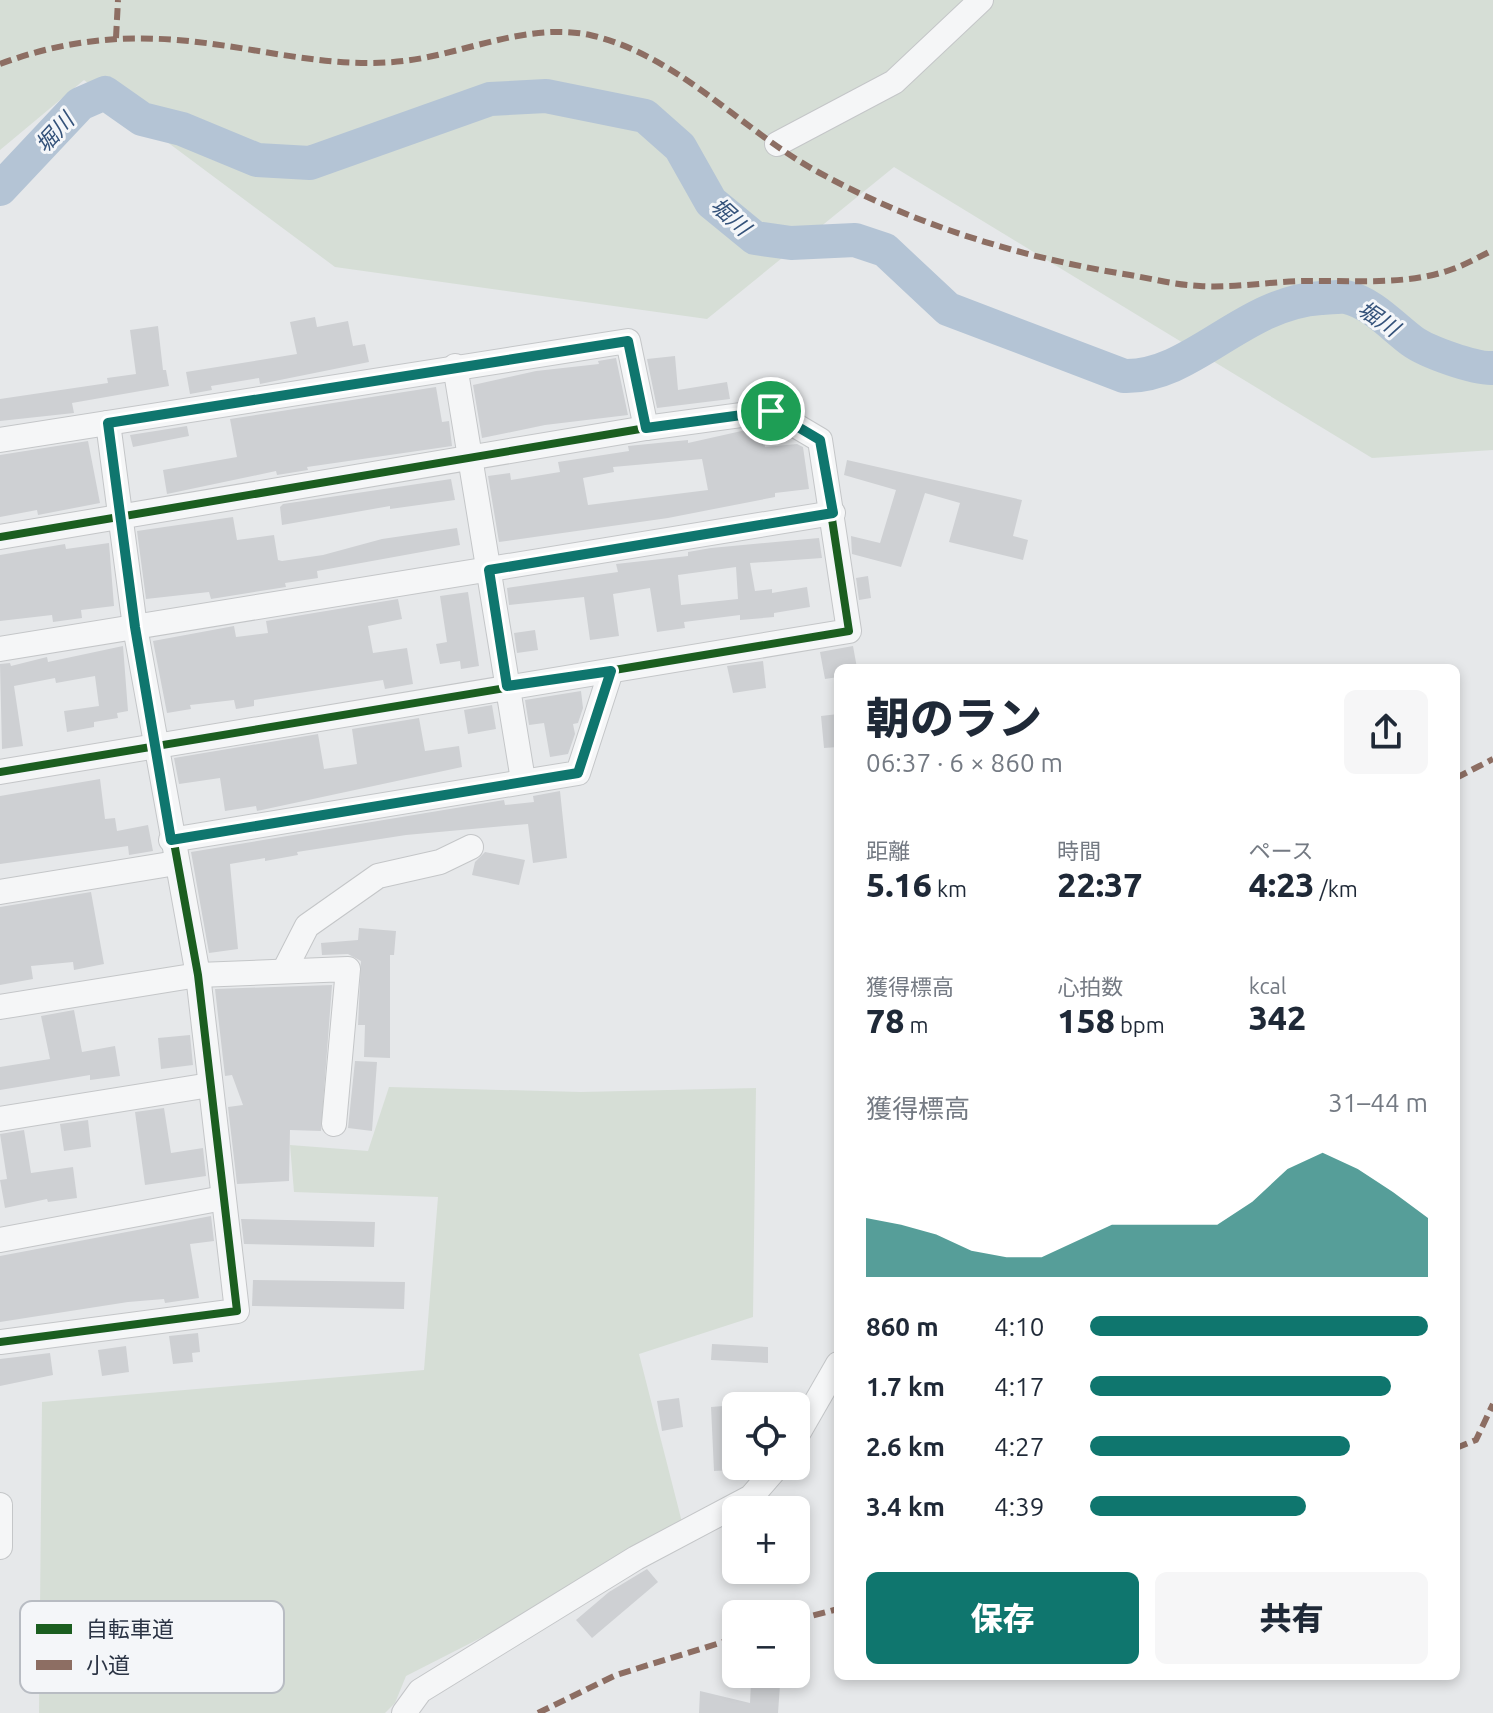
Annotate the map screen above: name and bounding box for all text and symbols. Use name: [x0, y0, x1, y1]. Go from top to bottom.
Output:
water label: 堀川: [30, 106, 80, 157]
water label: 堀川: [706, 192, 757, 241]
water label: 堀川: [1354, 295, 1406, 342]
pin: [737, 377, 805, 445]
icon: arrive: [749, 389, 793, 433]
button: share: [1344, 690, 1428, 774]
text: 朝のラン: [866, 693, 1042, 742]
text: 06:37 · 6 × 860 m: [866, 748, 1063, 777]
text: 距離: [866, 838, 910, 863]
text: 時間: [1057, 838, 1101, 863]
text: ペース: [1249, 838, 1314, 863]
text: 5.16: [866, 865, 932, 903]
text: 22:37: [1057, 865, 1142, 903]
text: 4:23: [1249, 865, 1315, 903]
text: km: [932, 876, 967, 901]
text: /km: [1315, 876, 1358, 901]
text: kcal: [1249, 973, 1287, 998]
text: 獲得標高: [866, 974, 954, 999]
text: 心拍数: [1057, 974, 1123, 999]
text: 342: [1249, 998, 1306, 1036]
text: 78: [866, 1001, 904, 1039]
text: 158: [1057, 1001, 1115, 1039]
text: m: [904, 1012, 928, 1037]
text: bpm: [1115, 1012, 1165, 1037]
text: 31–44 m: [1328, 1088, 1428, 1117]
text: 獲得標高: [866, 1094, 970, 1123]
text: 860 m: [866, 1312, 939, 1341]
text: 4:10: [994, 1312, 1044, 1341]
text: 1.7 km: [866, 1372, 945, 1401]
text: 4:17: [994, 1372, 1044, 1401]
map controls: [722, 1392, 810, 1688]
button: locate: [722, 1392, 810, 1480]
text: 2.6 km: [866, 1432, 945, 1461]
text: 4:27: [994, 1432, 1044, 1461]
text: 3.4 km: [866, 1492, 945, 1521]
text: 4:39: [994, 1492, 1044, 1521]
button: +: [722, 1496, 810, 1584]
button: 保存: [866, 1572, 1139, 1664]
button: 共有: [1155, 1572, 1428, 1664]
button: −: [722, 1600, 810, 1688]
legend: [20, 1601, 284, 1693]
text: 自転車道: [86, 1616, 174, 1641]
text: 小道: [86, 1652, 130, 1677]

